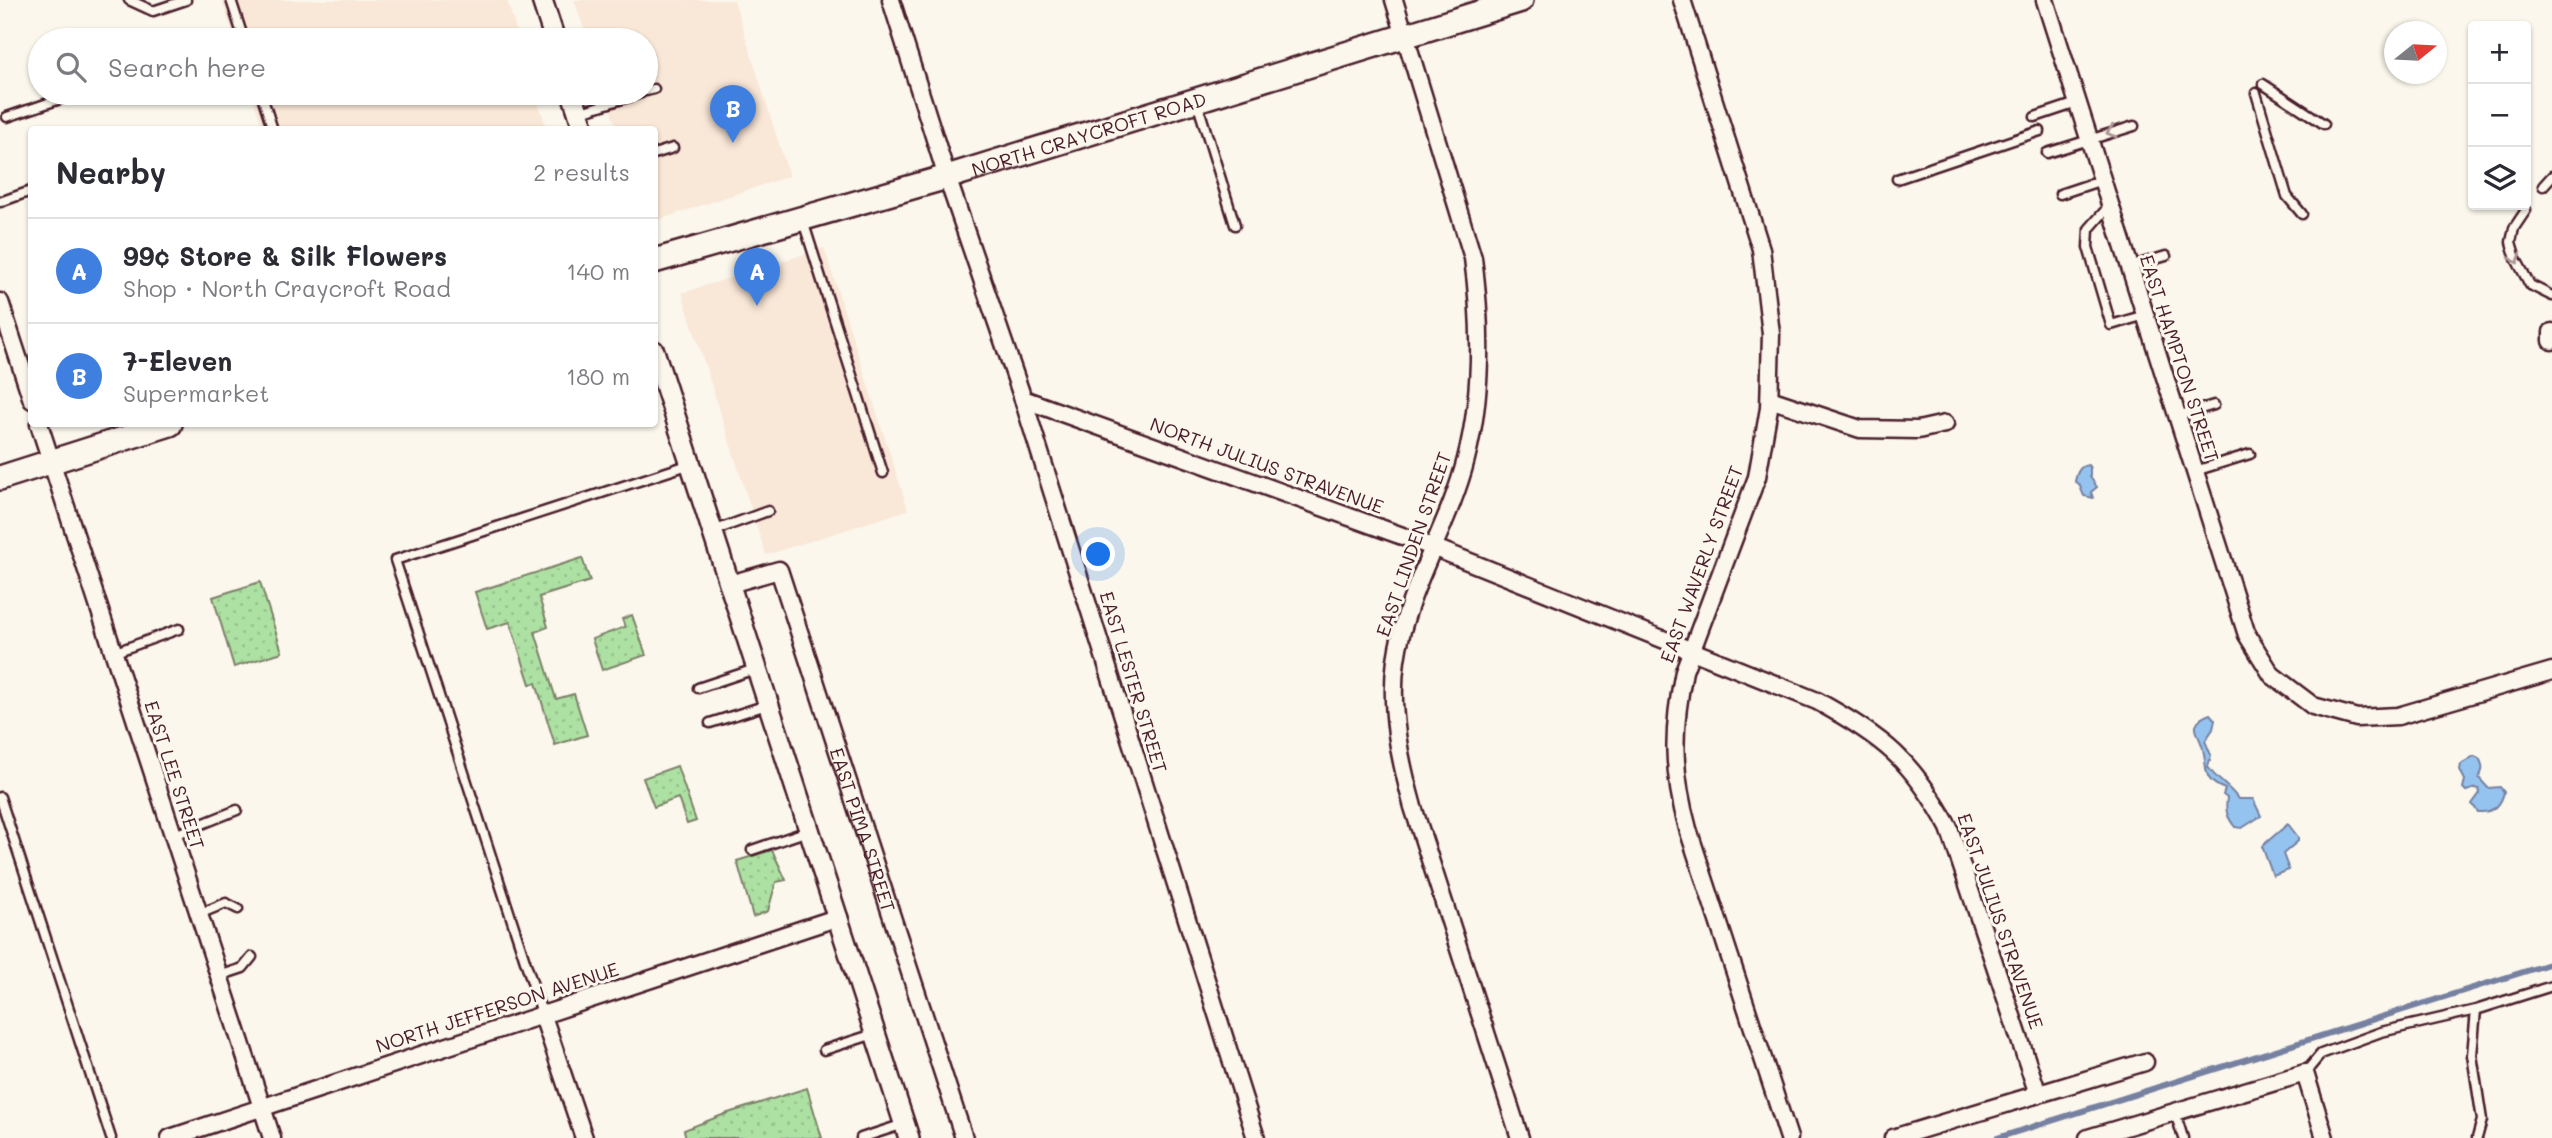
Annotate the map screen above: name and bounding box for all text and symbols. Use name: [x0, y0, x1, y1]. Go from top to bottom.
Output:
north arrow: [2384, 21, 2447, 84]
map controls: [2468, 21, 2531, 210]
button: +: [2468, 21, 2531, 84]
search box: [28, 28, 658, 105]
icon: search: [52, 48, 90, 86]
text: Search here: [108, 50, 266, 84]
button: −: [2468, 84, 2531, 147]
pin: B: [710, 85, 756, 143]
street label: NORTH CRAYCROFT ROAD: [968, 85, 1209, 181]
one-way arrow: [2106, 124, 2118, 138]
button: layers: [2468, 147, 2531, 210]
text: Nearby: [56, 152, 166, 192]
text: 2 results: [533, 157, 630, 187]
text: 99¢ Store & Silk Flowers: [123, 239, 447, 273]
pin: A: [734, 248, 780, 306]
street label: EAST HAMPTON STREET: [2135, 251, 2225, 465]
one-way arrow: [2508, 253, 2522, 265]
text: A: [71, 256, 87, 286]
text: 140 m: [566, 256, 630, 286]
text: Shop · North Craycroft Road: [123, 273, 451, 303]
text: 7-Eleven: [123, 344, 232, 378]
text: B: [71, 361, 87, 391]
text: 180 m: [566, 361, 630, 391]
text: Supermarket: [123, 378, 269, 408]
street label: NORTH JULIUS STRAVENUE: [1147, 411, 1387, 519]
street label: EAST LINDEN STREET: [1370, 448, 1456, 640]
street label: EAST WAVERLY STREET: [1654, 462, 1748, 666]
your location: [1081, 537, 1115, 571]
street label: EAST LESTER STREET: [1094, 588, 1174, 776]
street label: EAST LEE STREET: [139, 697, 211, 853]
street label: EAST PIMA STREET: [825, 744, 902, 915]
street label: EAST JULIUS STRAVENUE: [1952, 810, 2050, 1032]
street label: NORTH JEFFERSON AVENUE: [372, 956, 622, 1058]

